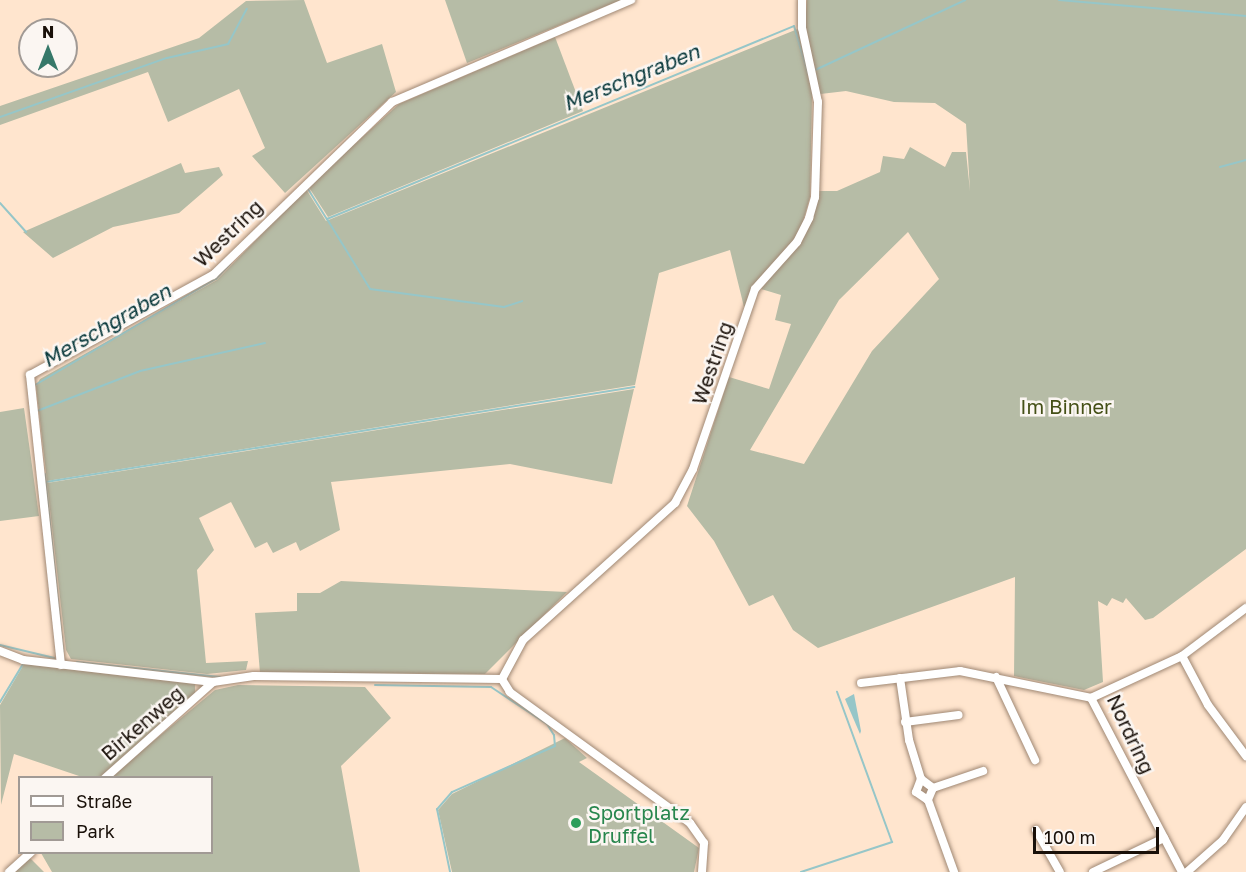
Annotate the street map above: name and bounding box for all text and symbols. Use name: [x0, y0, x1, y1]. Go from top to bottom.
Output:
north arrow: [18, 18, 78, 78]
text: N: [42, 22, 54, 42]
water label: Merschgraben: [559, 38, 703, 116]
street label: Westring: [189, 194, 267, 272]
water label: Merschgraben: [37, 278, 175, 372]
street label: Westring: [687, 318, 737, 408]
park label: Im Binner: [1020, 394, 1112, 418]
street label: Birkenweg: [96, 681, 188, 765]
street label: Nordring: [1102, 690, 1160, 778]
legend: [18, 776, 213, 854]
text: Straße: [76, 790, 132, 812]
place label: Sportplatz Druffel: [588, 800, 690, 847]
scale bar: [1036, 815, 1162, 853]
marker: Sportplatz Druffel: [569, 816, 583, 830]
text: Park: [76, 820, 115, 842]
text: 100 m: [1044, 826, 1095, 848]

